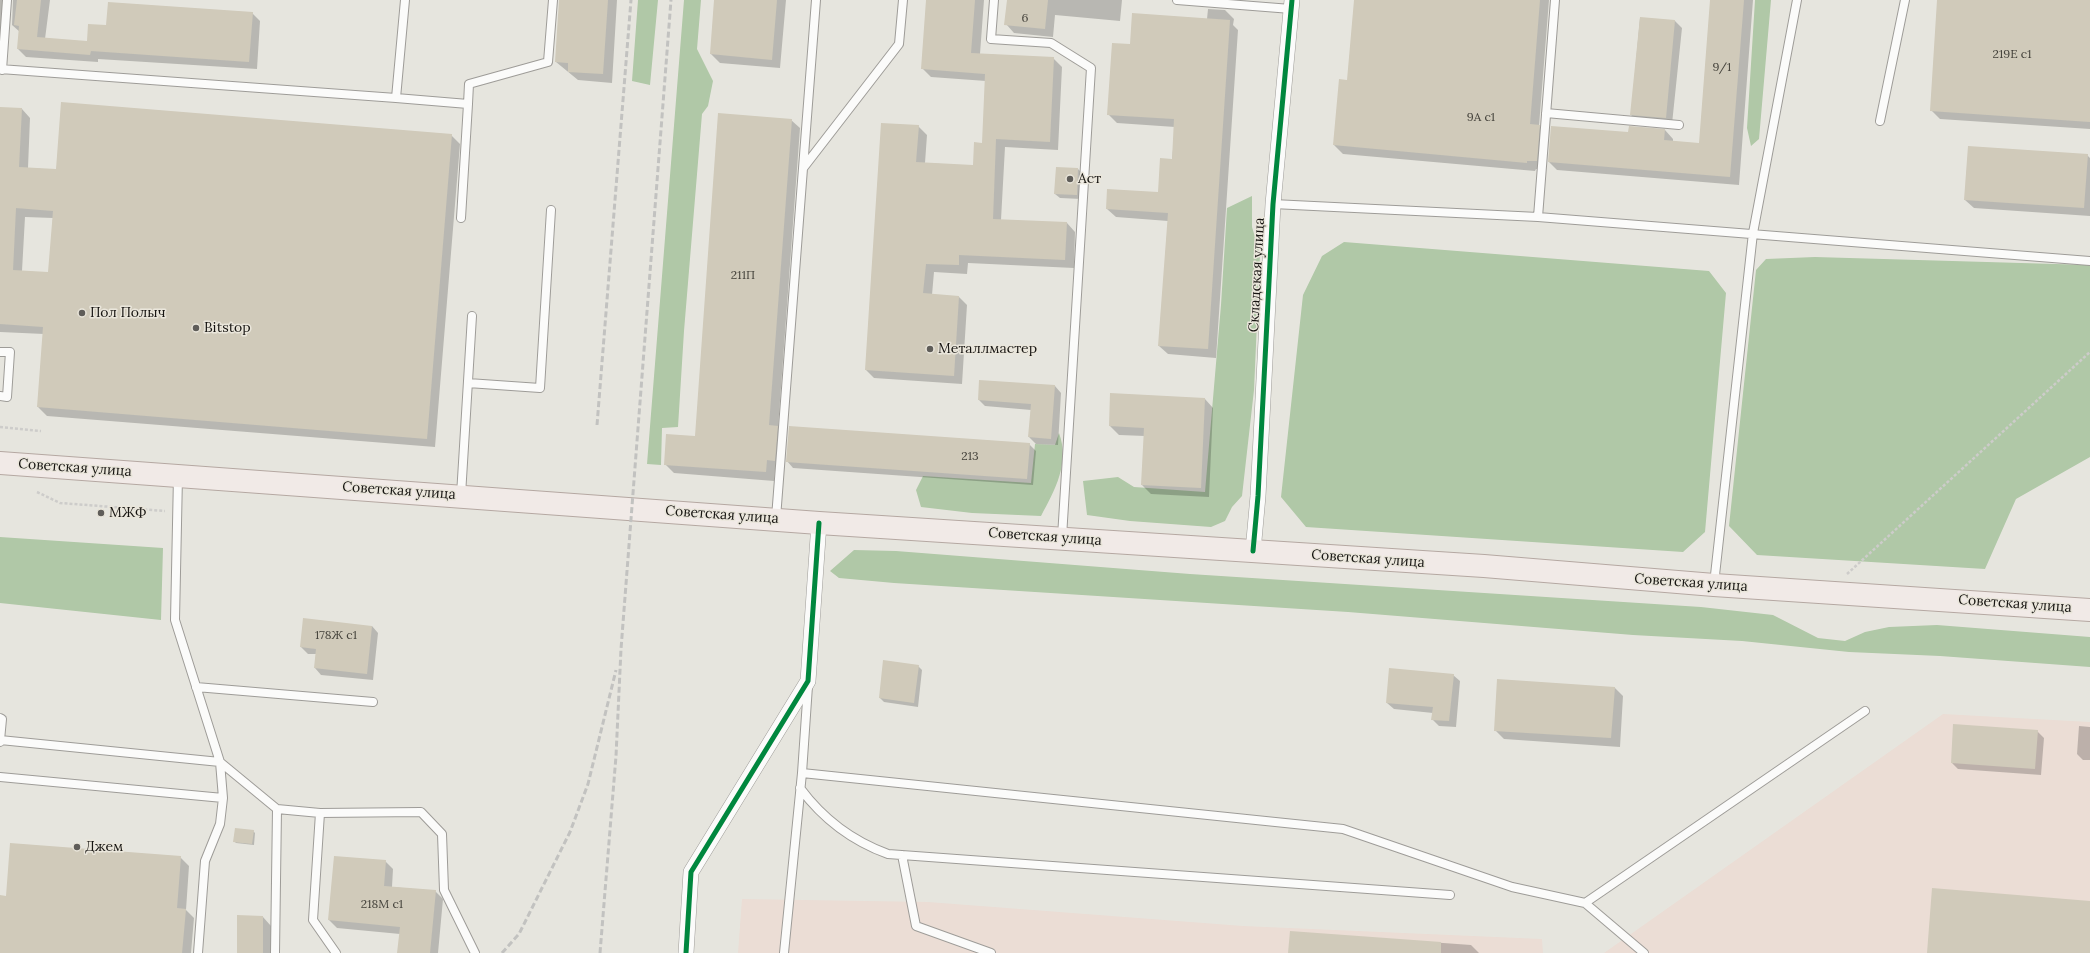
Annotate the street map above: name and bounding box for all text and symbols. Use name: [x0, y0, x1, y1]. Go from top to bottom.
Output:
house number: 6: [1022, 12, 1028, 26]
house number: 219Е с1: [1992, 48, 2032, 62]
house number: 9/1: [1713, 61, 1731, 75]
house number: 9А с1: [1467, 111, 1495, 125]
place label: Аст: [1078, 171, 1101, 187]
marker: Аст: [1065, 174, 1075, 184]
street label: Складская улица: [1246, 217, 1268, 333]
house number: 211П: [731, 269, 755, 283]
place label: Пол Полыч: [90, 305, 166, 321]
marker: Пол Полыч: [77, 308, 87, 318]
place label: Bitstop: [204, 320, 251, 336]
marker: Bitstop: [191, 323, 201, 333]
place label: Металлмастер: [938, 341, 1037, 357]
marker: Металлмастер: [925, 344, 935, 354]
house number: 213: [961, 450, 979, 464]
street label: Советская улица: [18, 456, 132, 480]
street label: Советская улица: [342, 479, 456, 503]
street label: Советская улица: [665, 503, 779, 527]
place label: МЖФ: [109, 505, 146, 521]
marker: МЖФ: [96, 508, 106, 518]
street label: Советская улица: [988, 525, 1102, 549]
street label: Советская улица: [1311, 547, 1425, 571]
street label: Советская улица: [1634, 571, 1748, 595]
street label: Советская улица: [1958, 592, 2072, 616]
house number: 178Ж с1: [315, 629, 357, 643]
place label: Джем: [85, 839, 123, 855]
marker: Джем: [72, 842, 82, 852]
house number: 218М с1: [361, 898, 403, 912]

